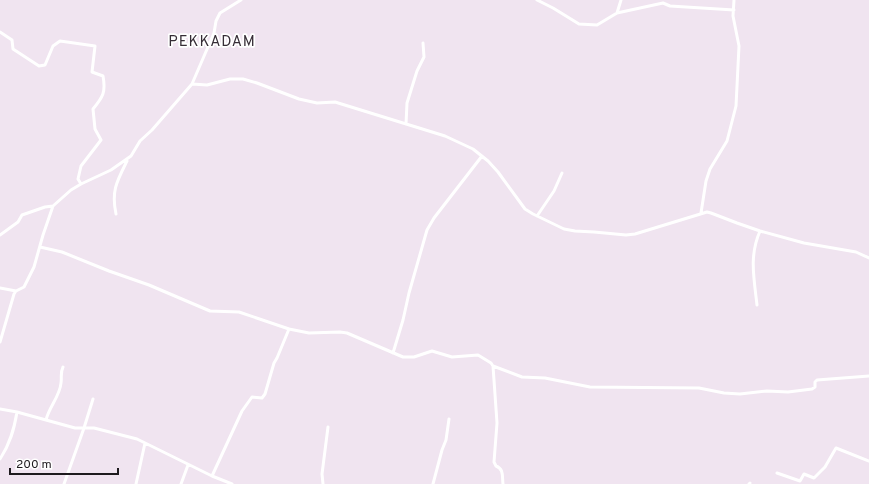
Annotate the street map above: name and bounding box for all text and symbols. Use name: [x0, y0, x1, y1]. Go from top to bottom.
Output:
district label: PEKKADAM: [168, 33, 256, 52]
scale bar: [10, 450, 118, 476]
text: 200 m: [16, 457, 52, 473]

